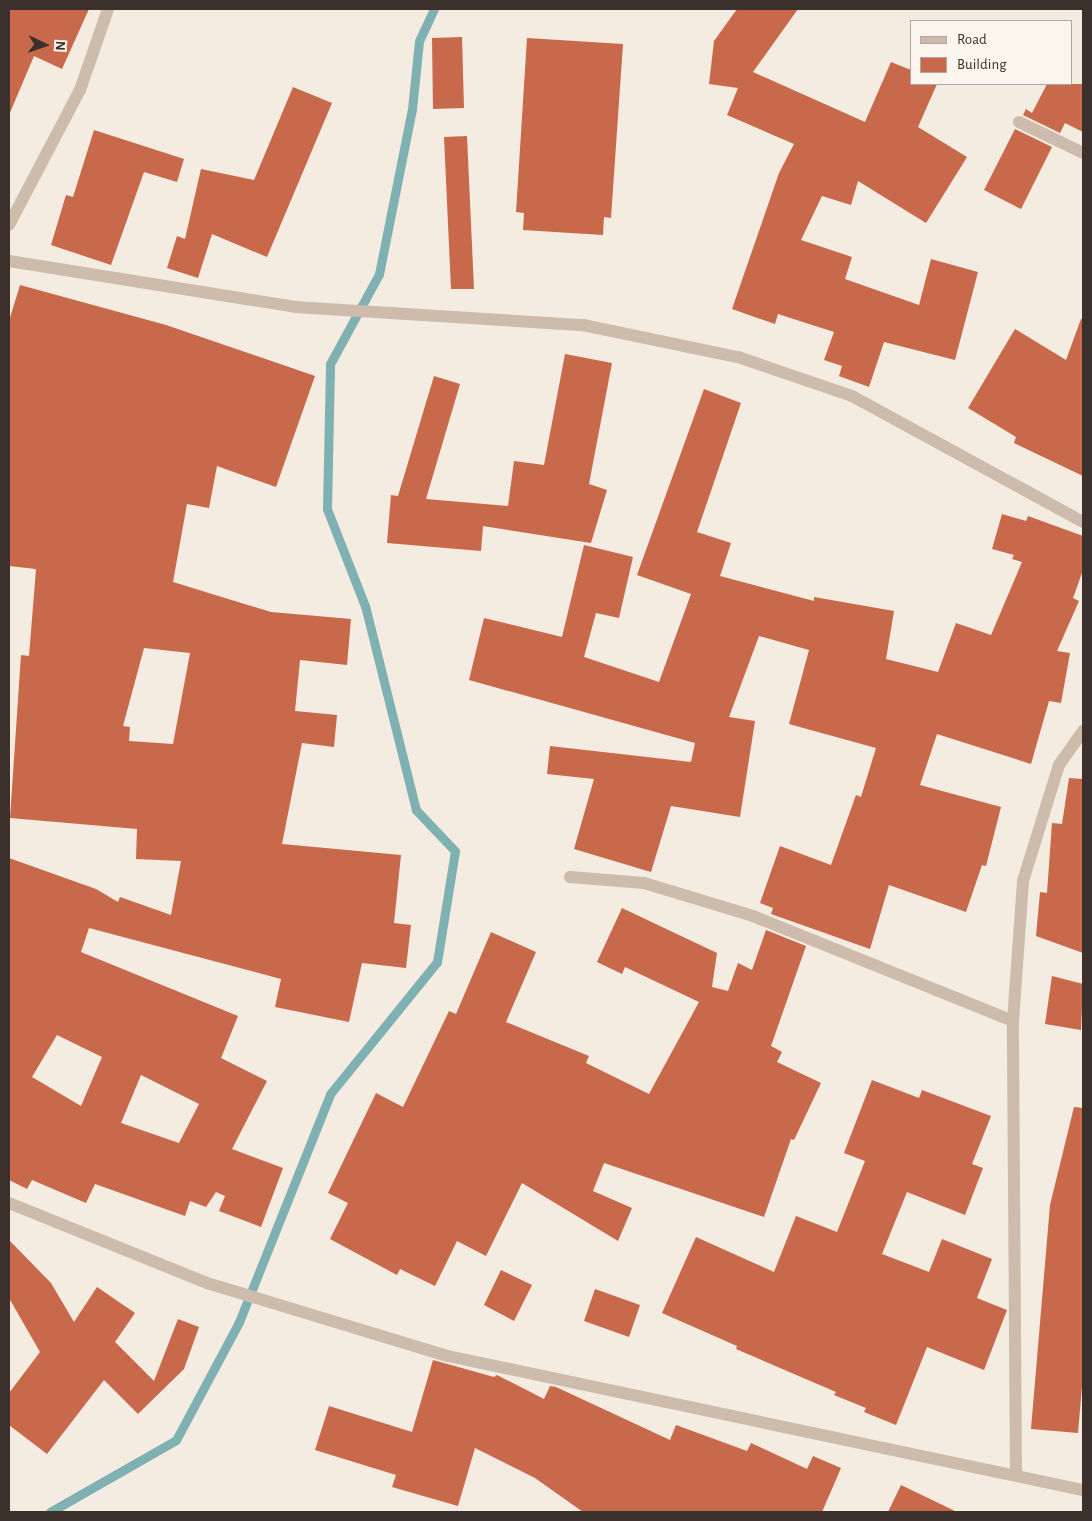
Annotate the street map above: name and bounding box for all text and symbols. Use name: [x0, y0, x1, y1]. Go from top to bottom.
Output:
north arrow: [20, 20, 70, 70]
legend: [910, 20, 1072, 85]
text: Road: [957, 32, 987, 47]
text: N: [53, 41, 67, 51]
text: Building: [957, 57, 1007, 72]

